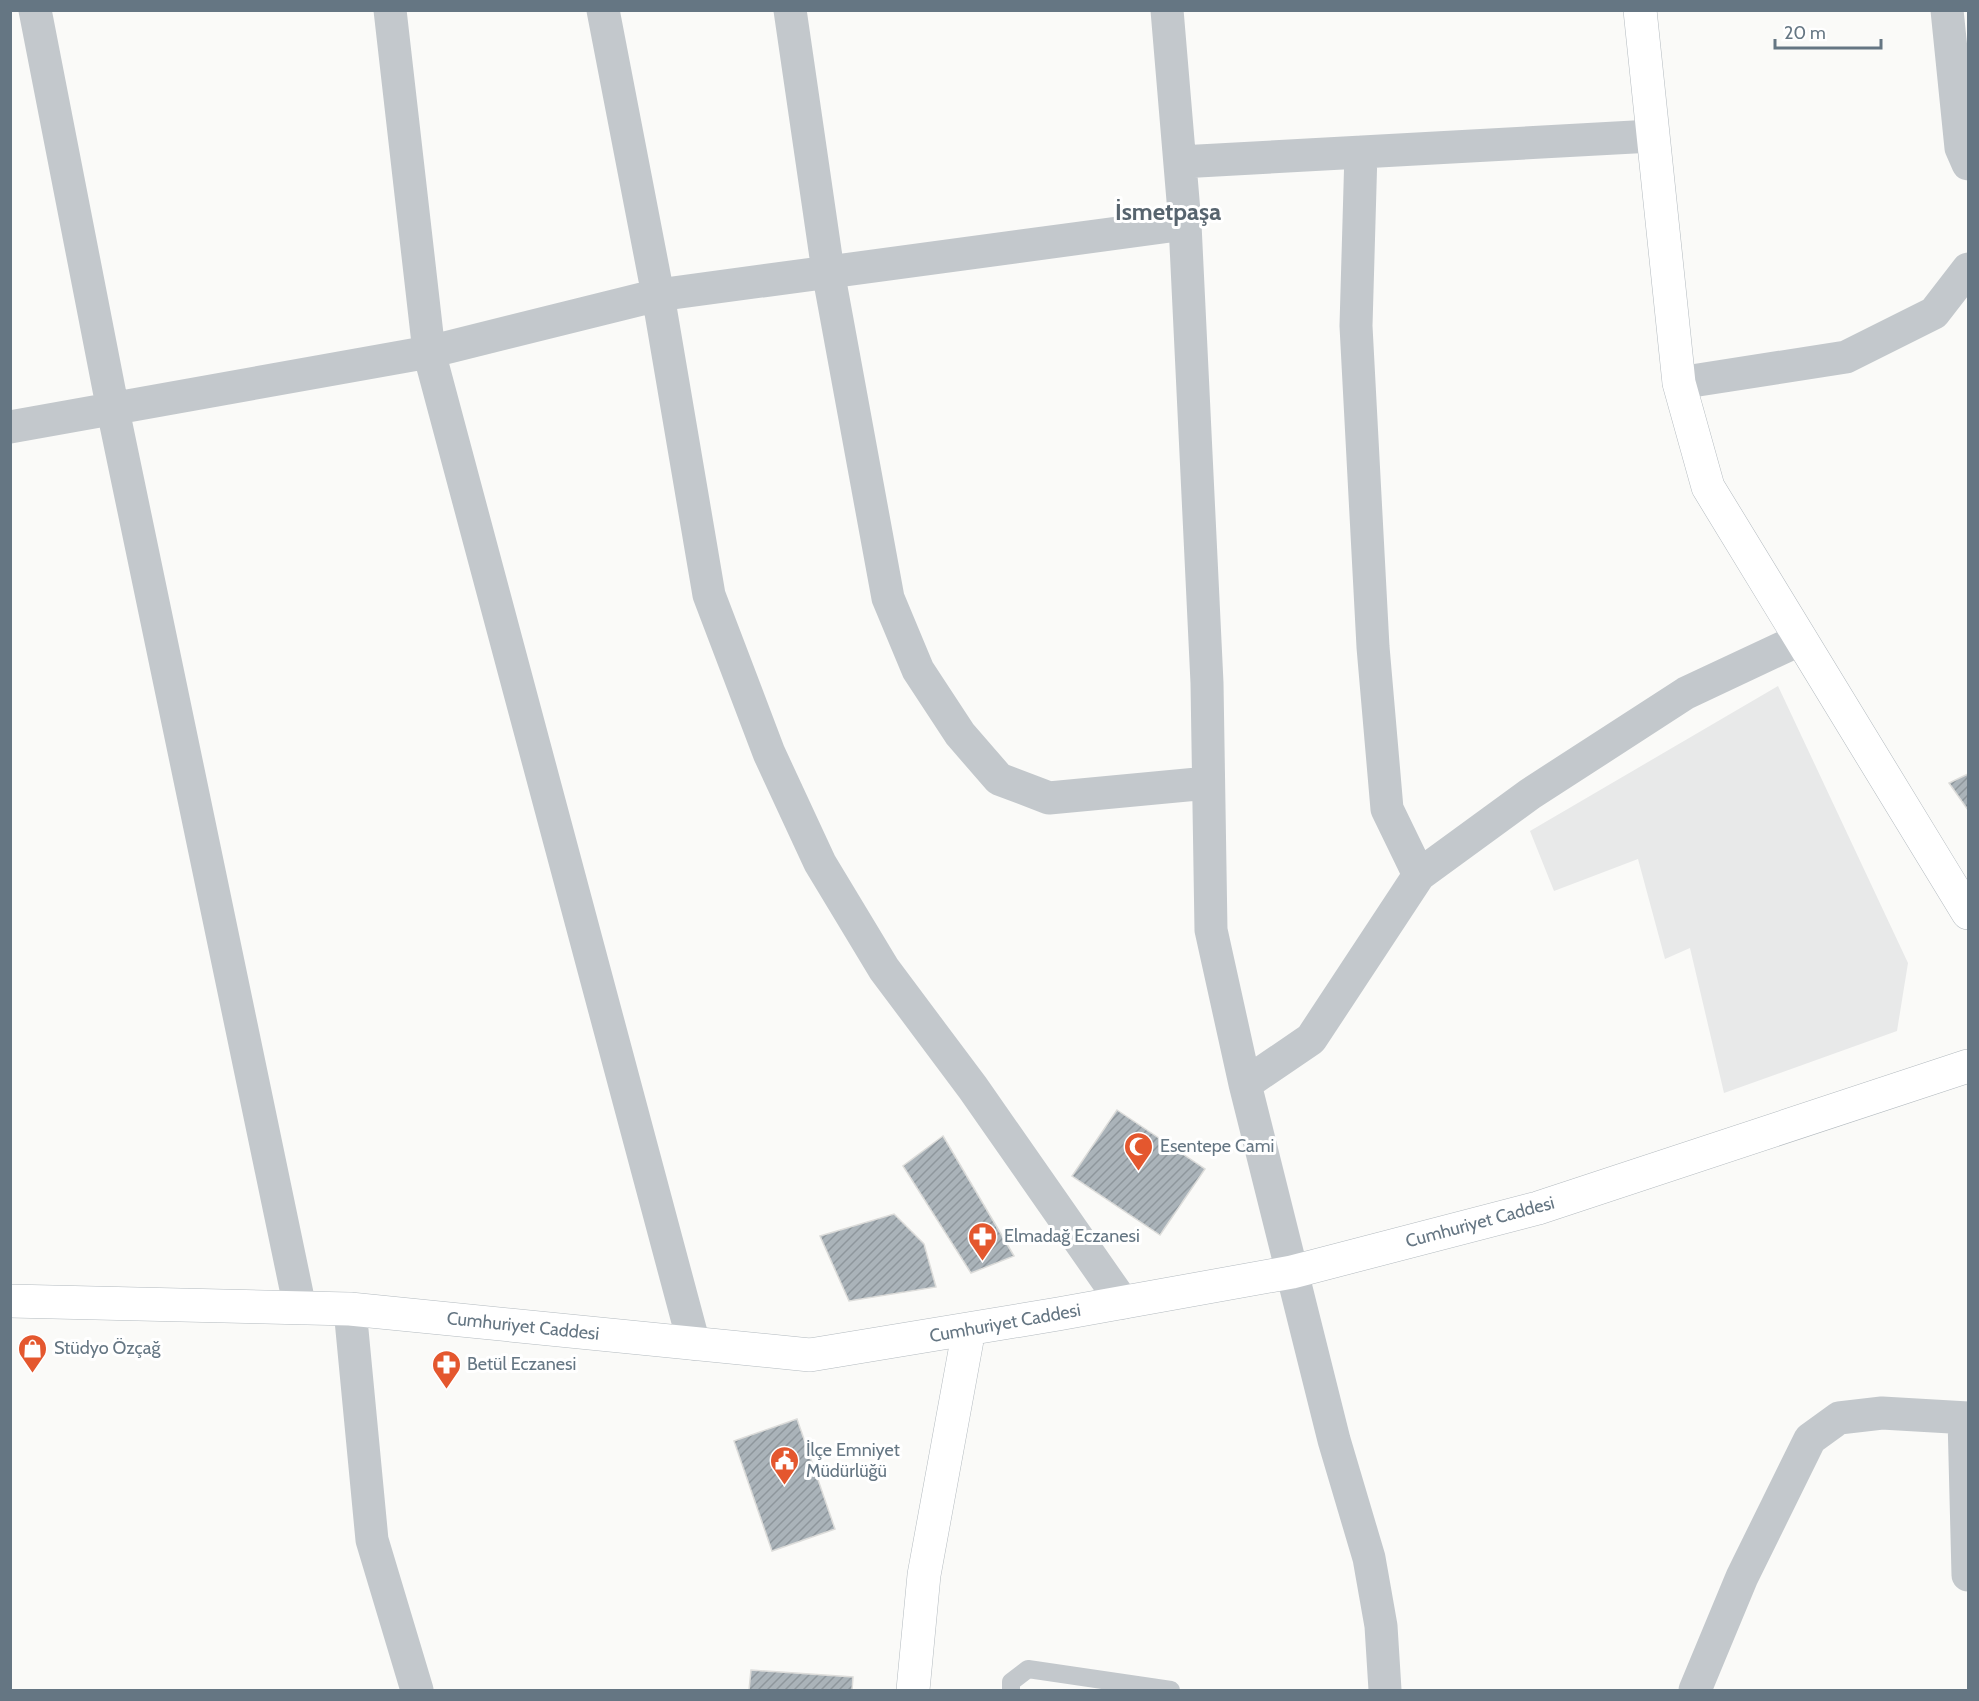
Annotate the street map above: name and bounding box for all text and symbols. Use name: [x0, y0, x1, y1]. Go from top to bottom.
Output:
scale bar: [1775, 12, 1882, 50]
text: 20 m: [1784, 22, 1826, 44]
district label: İsmetpaşa: [1115, 197, 1221, 226]
mosque icon: Esentepe Cami: [1123, 1130, 1155, 1172]
place label: Esentepe Cami: [1160, 1135, 1274, 1157]
street label: Cumhuriyet Caddesi: [1403, 1192, 1557, 1252]
pharmacy icon: Elmadağ Eczanesi: [967, 1220, 999, 1262]
place label: Elmadağ Eczanesi: [1004, 1225, 1140, 1247]
street label: Cumhuriyet Caddesi: [928, 1299, 1082, 1347]
street label: Cumhuriyet Caddesi: [446, 1307, 600, 1345]
shop icon: Stüdyo Özçağ: [17, 1332, 49, 1374]
place label: Stüdyo Özçağ: [54, 1337, 161, 1359]
pharmacy icon: Betül Eczanesi: [430, 1348, 462, 1390]
place label: Betül Eczanesi: [467, 1353, 576, 1375]
place label: İlçe Emniyet Müdürlüğü: [806, 1439, 900, 1482]
public building icon: İlçe Emniyet Müdürlüğü: [769, 1444, 801, 1486]

